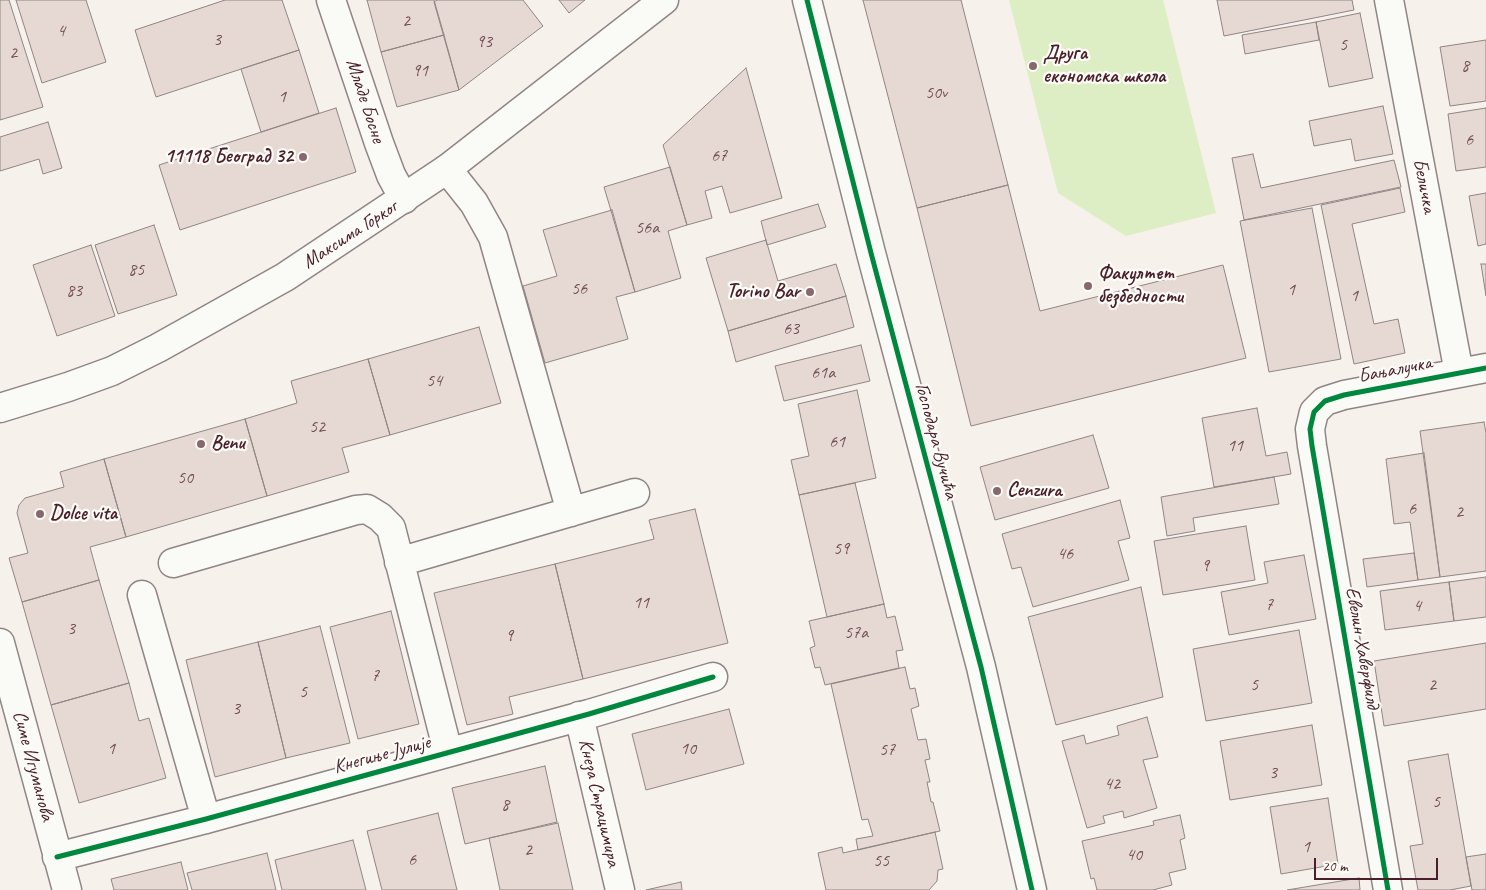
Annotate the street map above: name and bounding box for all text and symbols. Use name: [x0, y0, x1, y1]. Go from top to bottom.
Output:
house number: 2: [402, 10, 410, 32]
house number: 4: [57, 20, 65, 42]
house number: 3: [213, 29, 221, 51]
house number: 93: [476, 31, 492, 53]
house number: 5: [1339, 34, 1347, 56]
house number: 2: [9, 42, 17, 64]
place label: Друга економска школа: [1043, 42, 1166, 89]
house number: 8: [1461, 55, 1469, 77]
street label: Младе Босне: [340, 56, 390, 146]
house number: 91: [412, 60, 428, 82]
marker: Друга економска школа: [1027, 60, 1039, 72]
house number: 50v: [925, 82, 947, 104]
house number: 1: [278, 86, 286, 108]
house number: 6: [1465, 129, 1473, 151]
place label: 11118 Београд 32: [164, 145, 293, 169]
house number: 67: [711, 145, 727, 167]
marker: 11118 Београд 32: [297, 151, 309, 163]
street label: Беличка: [1407, 157, 1441, 215]
street label: Максима Горког: [298, 196, 402, 274]
house number: 56a: [635, 217, 659, 239]
house number: 85: [128, 259, 144, 281]
place label: Факултет безбедности: [1098, 262, 1183, 309]
house number: 56: [571, 278, 587, 300]
house number: 1: [1287, 279, 1295, 301]
house number: 83: [66, 280, 82, 302]
place label: Torino Bar: [726, 280, 800, 304]
marker: Факултет безбедности: [1082, 280, 1094, 292]
house number: 1: [1350, 285, 1358, 307]
marker: Torino Bar: [804, 286, 816, 298]
house number: 63: [783, 318, 799, 340]
street label: Бањалучка: [1356, 351, 1434, 389]
house number: 61a: [811, 362, 835, 384]
house number: 54: [426, 370, 442, 392]
street label: Господара Вучића: [909, 380, 963, 502]
house number: 52: [309, 416, 325, 438]
house number: 61: [829, 431, 845, 453]
place label: Benu: [211, 432, 245, 456]
house number: 11: [1227, 435, 1243, 457]
marker: Benu: [195, 438, 207, 450]
house number: 50: [177, 467, 193, 489]
place label: Cenzura: [1007, 479, 1062, 503]
marker: Cenzura: [991, 485, 1003, 497]
house number: 6: [1408, 498, 1416, 520]
house number: 2: [1455, 501, 1463, 523]
place label: Dolce vita: [50, 502, 117, 526]
marker: Dolce vita: [34, 508, 46, 520]
house number: 59: [833, 538, 849, 560]
house number: 46: [1057, 543, 1073, 565]
house number: 9: [1201, 555, 1209, 577]
street label: Евелин Хаверфилд: [1339, 585, 1385, 711]
house number: 11: [633, 592, 649, 614]
house number: 7: [1265, 594, 1273, 616]
house number: 4: [1413, 595, 1421, 617]
house number: 3: [67, 618, 75, 640]
house number: 57a: [844, 622, 868, 644]
house number: 9: [505, 625, 513, 647]
house number: 7: [371, 665, 379, 687]
house number: 5: [1250, 674, 1258, 696]
house number: 2: [1428, 674, 1436, 696]
house number: 5: [299, 681, 307, 703]
house number: 3: [232, 698, 240, 720]
street label: Симе Игуманова: [7, 708, 59, 824]
street label: Кнегиње Јулије: [331, 731, 433, 779]
street label: Кнеза Страцимира: [573, 737, 625, 869]
house number: 1: [107, 738, 115, 760]
house number: 10: [680, 738, 696, 760]
house number: 57: [879, 739, 895, 761]
house number: 3: [1269, 762, 1277, 784]
house number: 42: [1104, 773, 1120, 795]
house number: 5: [1432, 791, 1440, 813]
house number: 8: [501, 794, 509, 816]
house number: 1: [1302, 836, 1310, 858]
house number: 2: [524, 839, 532, 861]
house number: 40: [1126, 844, 1142, 866]
scale bar: [1316, 848, 1440, 880]
house number: 6: [408, 849, 416, 871]
house number: 55: [873, 850, 889, 872]
text: 20 m: [1322, 857, 1348, 876]

